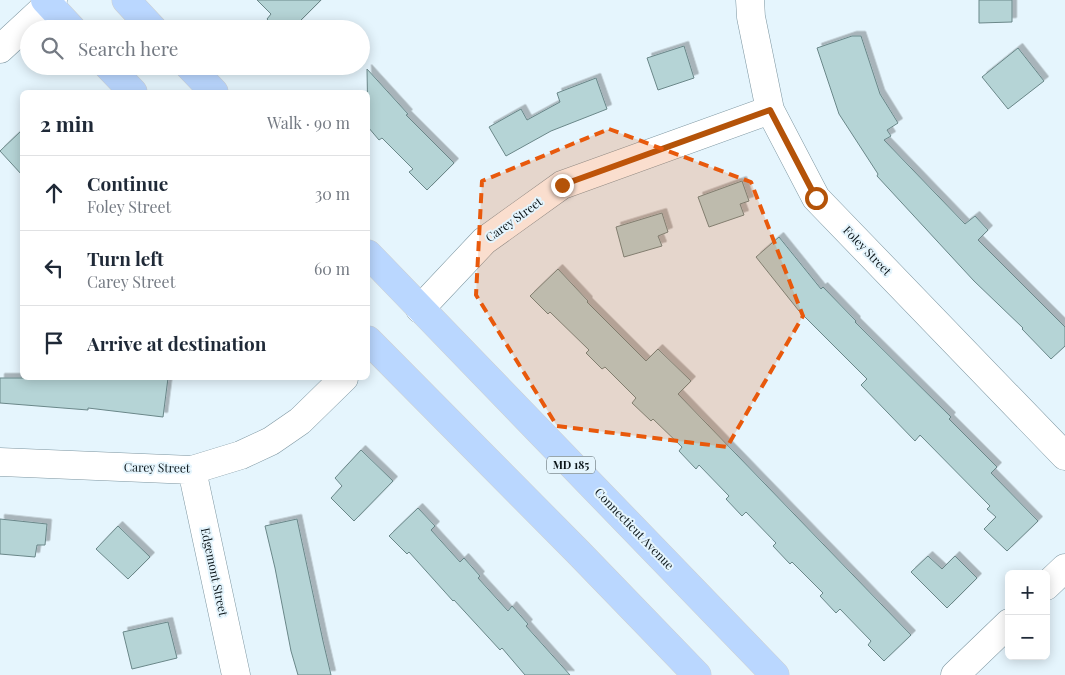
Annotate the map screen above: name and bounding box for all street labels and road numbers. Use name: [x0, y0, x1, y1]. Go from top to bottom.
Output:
street label: Carey Street: [482, 193, 546, 245]
street label: Foley Street: [840, 222, 896, 279]
road number: MD 185: [547, 456, 595, 474]
street label: Carey Street: [124, 458, 191, 476]
street label: Connecticut Avenue: [592, 484, 678, 573]
street label: Edgemont Street: [198, 526, 232, 618]

